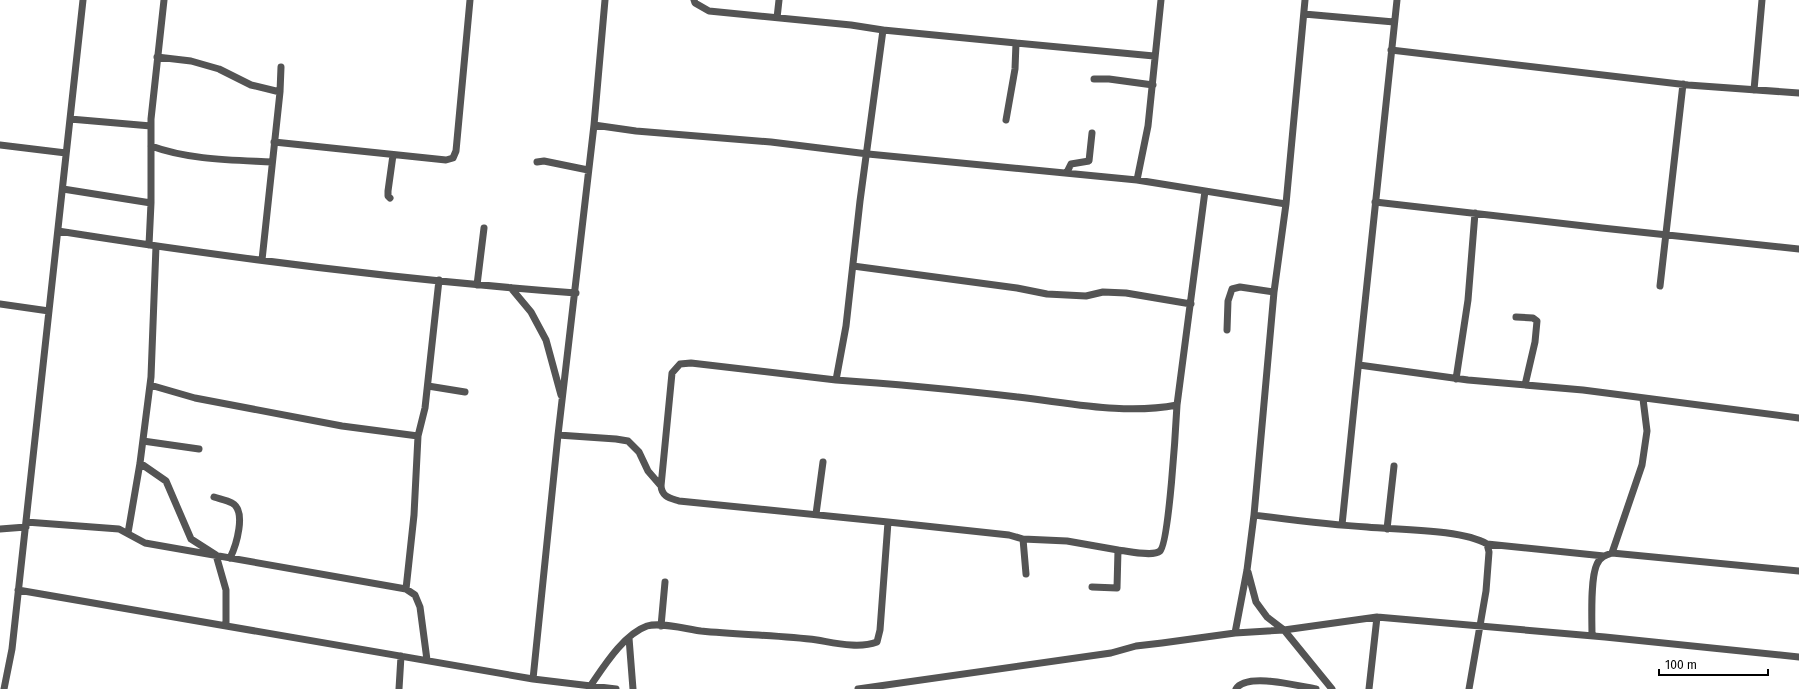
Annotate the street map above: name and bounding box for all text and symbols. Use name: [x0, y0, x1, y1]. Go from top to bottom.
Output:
scale bar: [1659, 651, 1768, 677]
text: 100 m: [1665, 658, 1697, 672]

